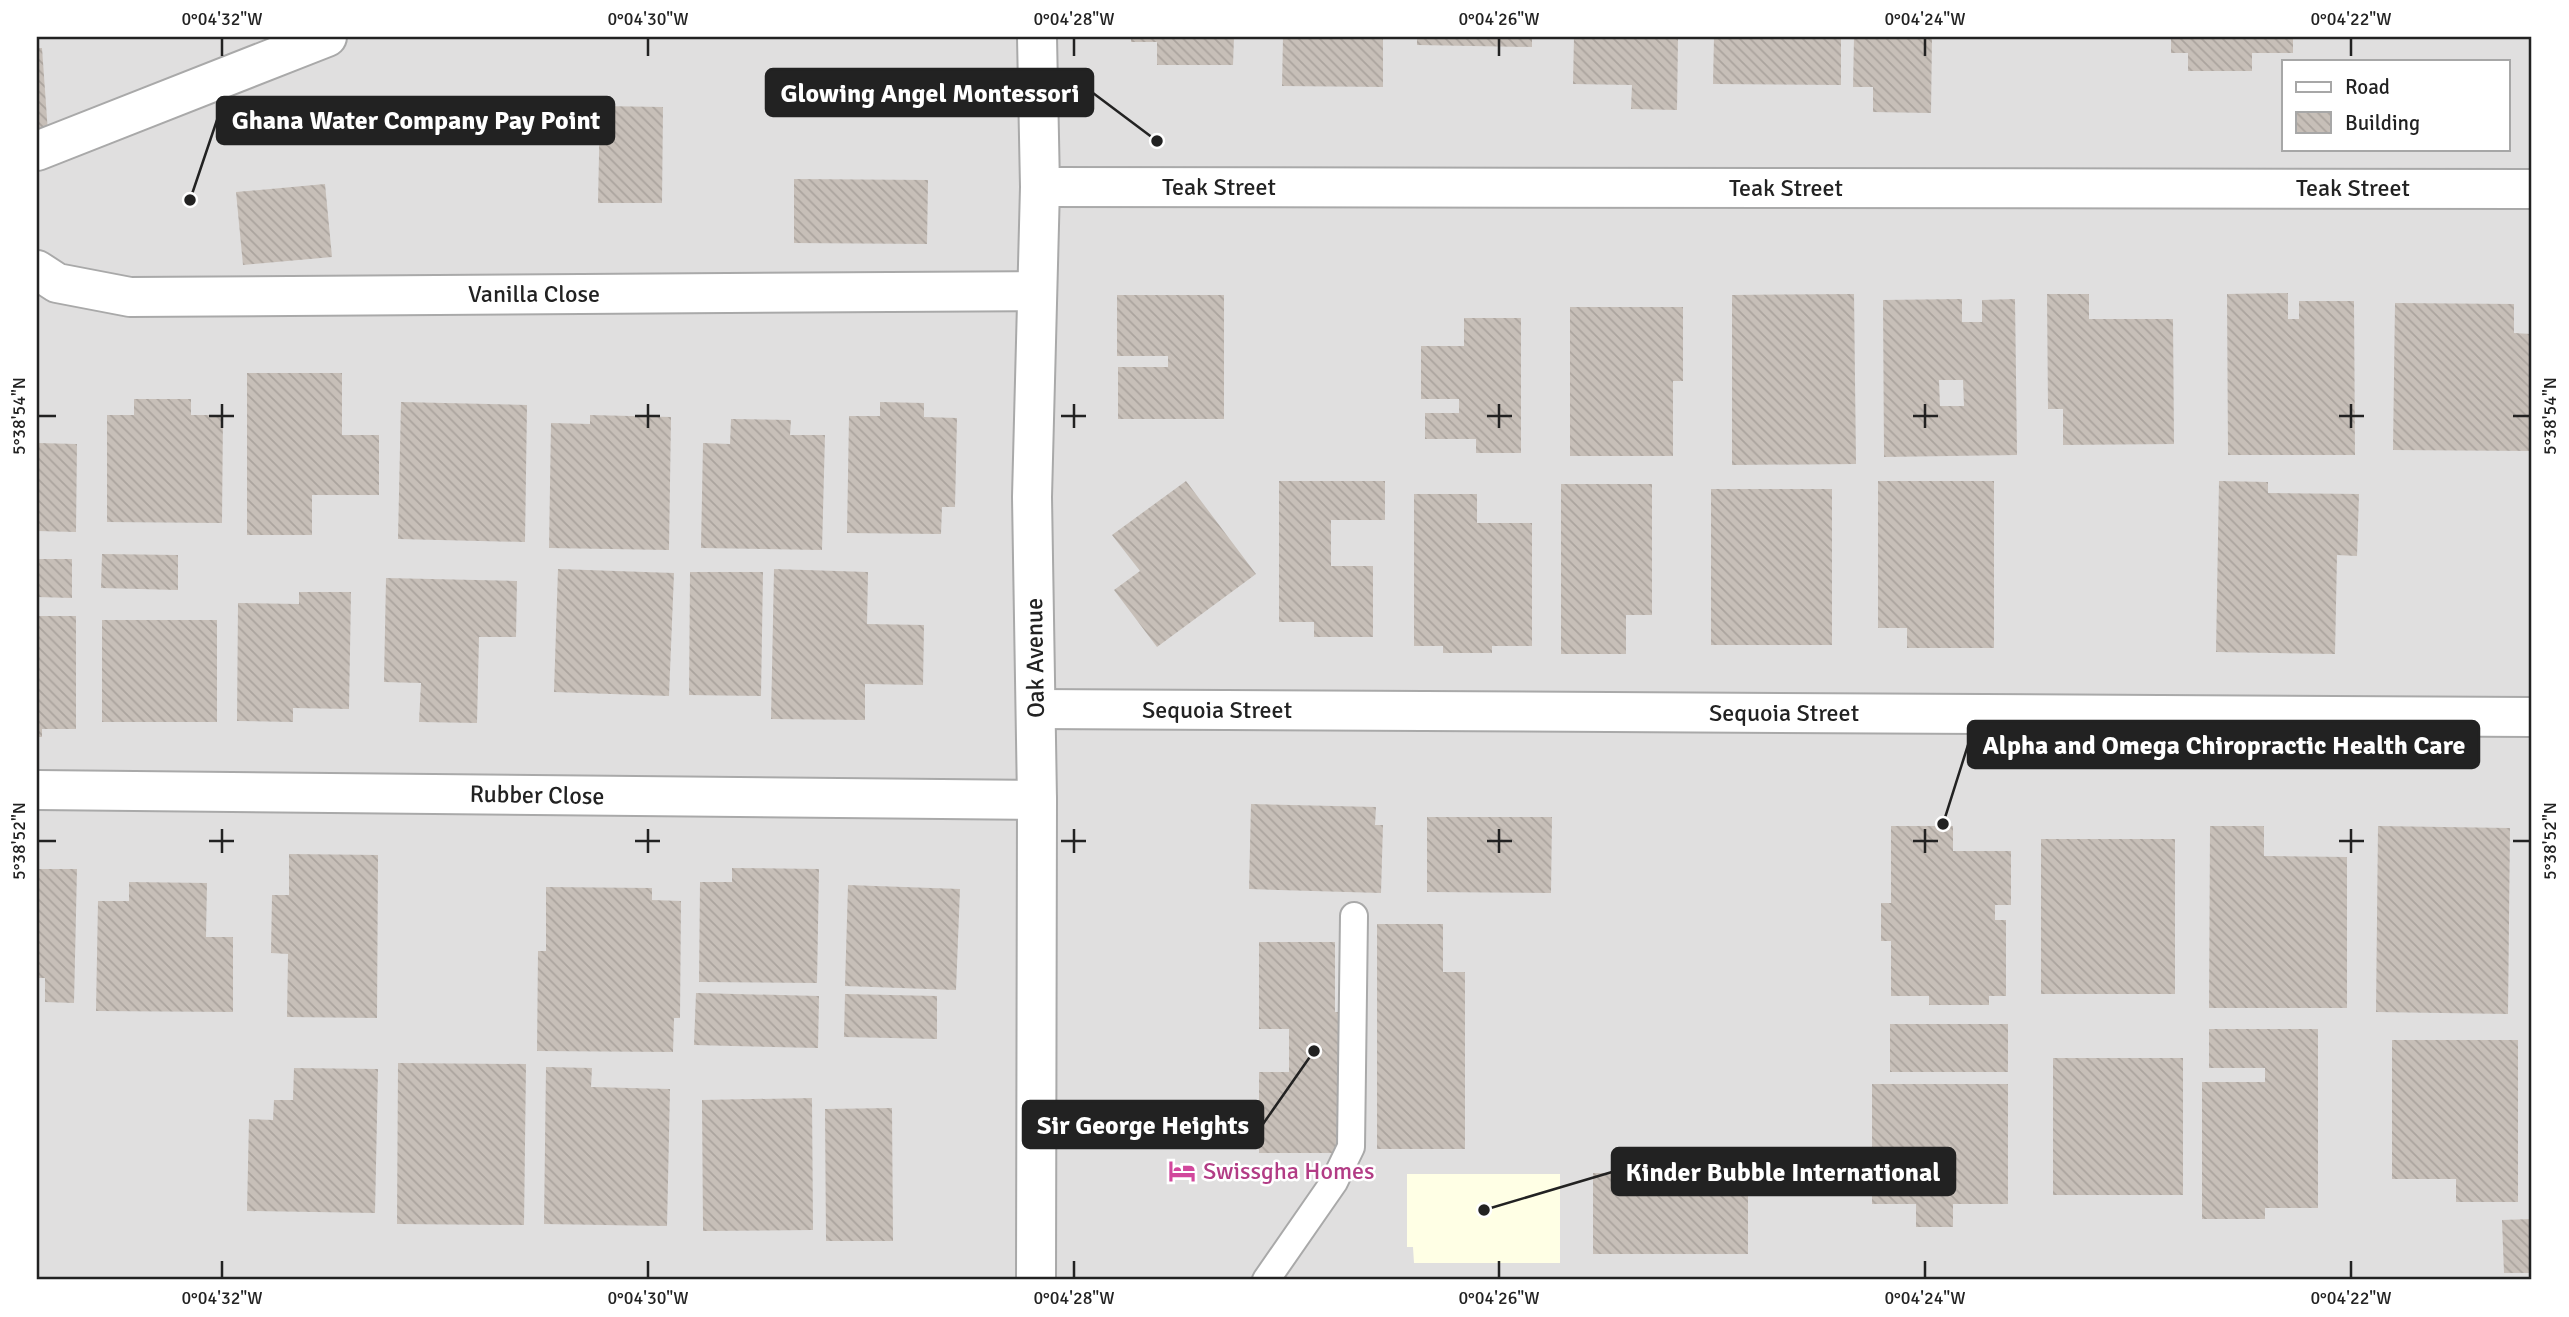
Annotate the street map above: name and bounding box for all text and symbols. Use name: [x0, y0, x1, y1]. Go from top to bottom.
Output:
text: 0°04'32"W: [181, 8, 263, 30]
text: 0°04'30"W: [607, 8, 689, 30]
text: 0°04'28"W: [1033, 8, 1115, 30]
text: 0°04'26"W: [1458, 8, 1540, 30]
text: 0°04'24"W: [1884, 8, 1966, 30]
text: 0°04'22"W: [2310, 8, 2392, 30]
legend: [2282, 60, 2510, 150]
callout: Glowing Angel Montessori: [766, 69, 1093, 116]
text: Road: [2345, 74, 2390, 100]
text: Glowing Angel Montessori: [781, 78, 1079, 110]
callout: Ghana Water Company Pay Point: [217, 97, 614, 144]
text: Ghana Water Company Pay Point: [232, 105, 601, 137]
text: Building: [2345, 110, 2420, 136]
street label: Teak Street: [1162, 172, 1276, 202]
street label: Teak Street: [1729, 173, 1843, 203]
street label: Teak Street: [2296, 173, 2410, 203]
street label: Vanilla Close: [468, 279, 600, 309]
text: 5°38'54"N: [8, 377, 30, 455]
text: 5°38'54"N: [2539, 377, 2561, 455]
street label: Oak Avenue: [1019, 598, 1051, 718]
street label: Sequoia Street: [1142, 695, 1292, 725]
street label: Sequoia Street: [1709, 698, 1859, 728]
callout: Alpha and Omega Chiropractic Health Care: [1968, 721, 2479, 768]
text: Alpha and Omega Chiropractic Health Care: [1982, 730, 2466, 762]
street label: Rubber Close: [469, 779, 605, 811]
text: 5°38'52"N: [8, 802, 30, 880]
text: 5°38'52"N: [2539, 802, 2561, 880]
callout: Sir George Heights: [1023, 1101, 1263, 1148]
text: Sir George Heights: [1037, 1110, 1249, 1142]
callout: Kinder Bubble International: [1612, 1148, 1955, 1195]
hotel icon: Swissgha Homes: [1167, 1156, 1197, 1186]
place label: Swissgha Homes: [1203, 1156, 1375, 1186]
text: Kinder Bubble International: [1626, 1157, 1940, 1189]
text: 0°04'32"W: [181, 1287, 263, 1309]
text: 0°04'30"W: [607, 1287, 689, 1309]
text: 0°04'28"W: [1033, 1287, 1115, 1309]
text: 0°04'26"W: [1458, 1287, 1540, 1309]
text: 0°04'24"W: [1884, 1287, 1966, 1309]
text: 0°04'22"W: [2310, 1287, 2392, 1309]

